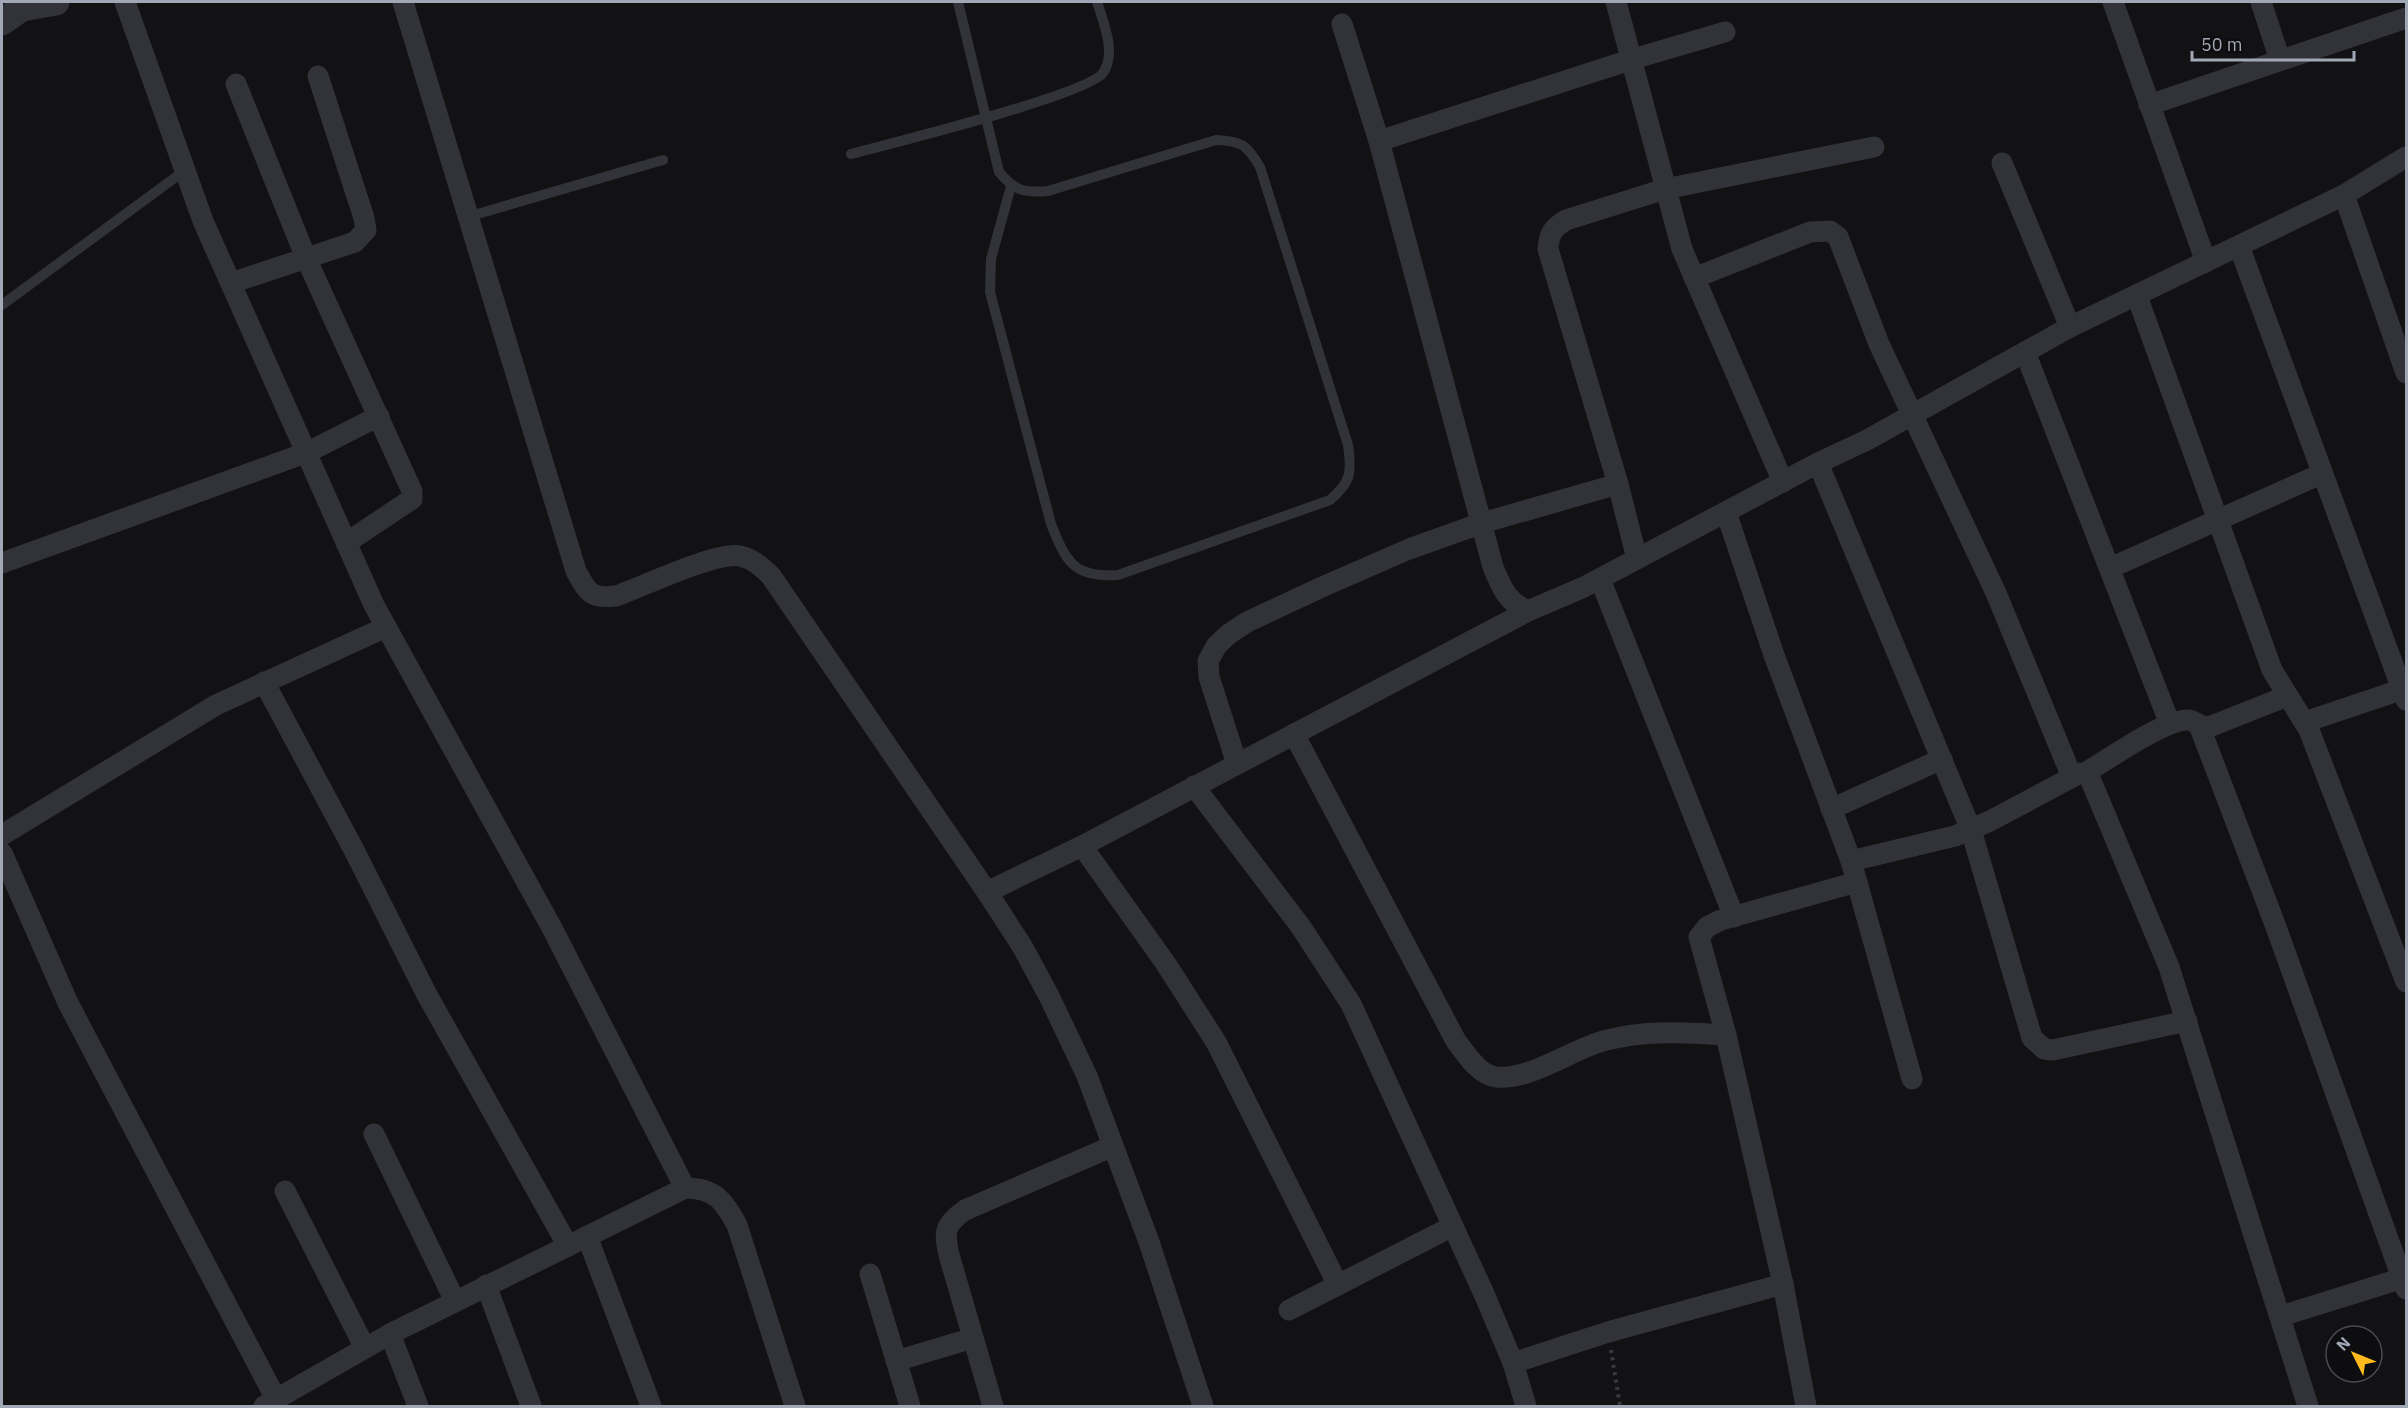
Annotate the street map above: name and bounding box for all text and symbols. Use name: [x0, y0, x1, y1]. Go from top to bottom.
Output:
scale bar: [2192, 24, 2354, 62]
text: 50 m: [2201, 33, 2243, 56]
north arrow: [2324, 1324, 2384, 1384]
text: N: [2332, 1333, 2354, 1355]

